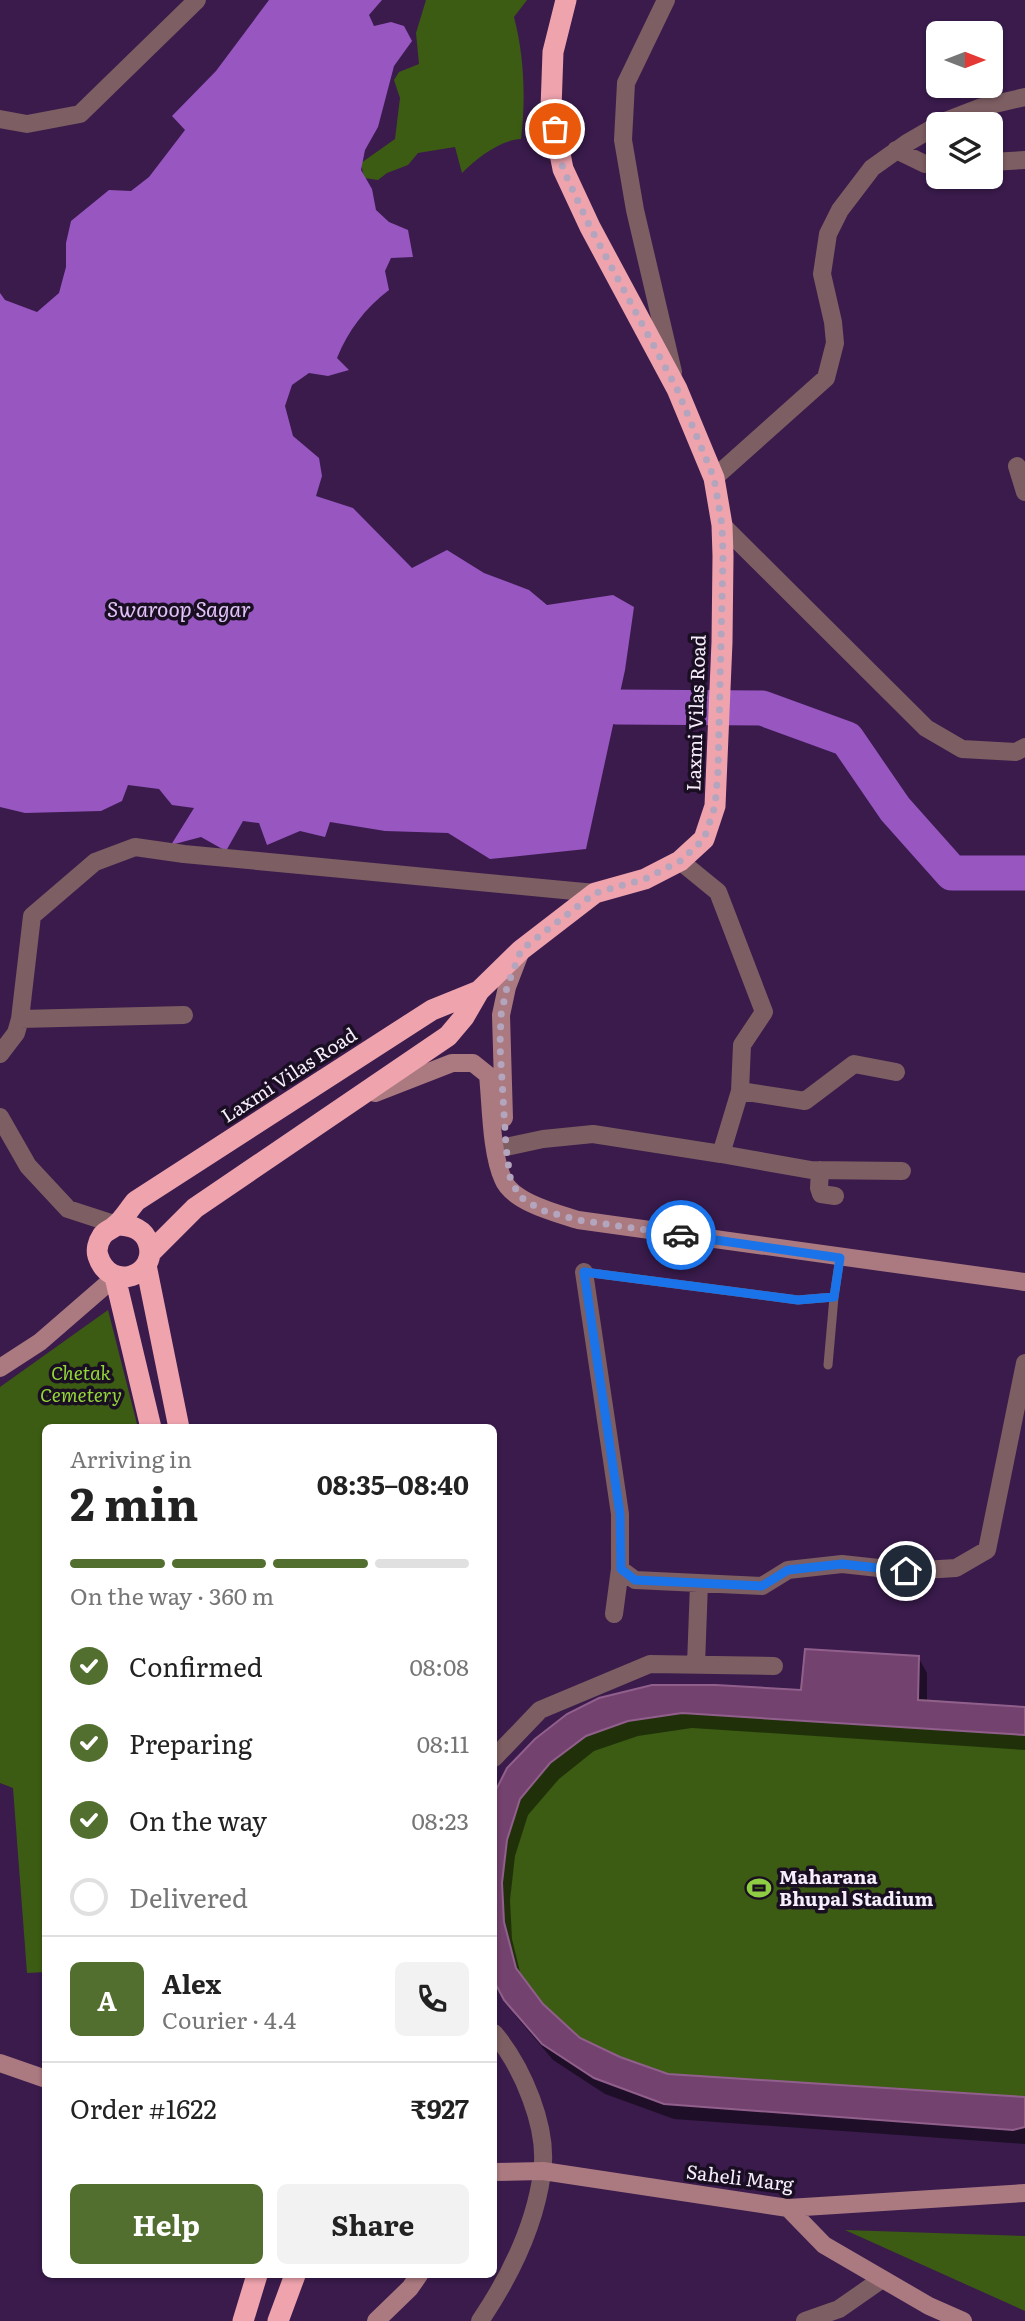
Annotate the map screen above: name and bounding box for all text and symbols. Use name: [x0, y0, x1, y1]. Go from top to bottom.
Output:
north arrow: [926, 21, 1003, 98]
map controls: [926, 21, 1003, 189]
pin: [525, 99, 585, 159]
icon: bag: [536, 110, 574, 148]
button: layers: [926, 112, 1003, 189]
water label: Swaroop Sagar: [107, 592, 251, 623]
street label: Laxmi Vilas Road: [678, 634, 712, 792]
street label: Laxmi Vilas Road: [215, 1020, 362, 1129]
courier: [646, 1200, 716, 1270]
icon: car: [662, 1216, 700, 1254]
park label: Chetak Cemetery: [40, 1358, 122, 1408]
text: Arriving in: [70, 1441, 192, 1475]
text: 08:35–08:40: [317, 1464, 469, 1503]
text: 2 min: [70, 1467, 199, 1535]
pin: [876, 1541, 936, 1601]
icon: home: [887, 1552, 925, 1590]
text: On the way · 360 m: [70, 1578, 274, 1612]
text: Confirmed: [129, 1646, 263, 1685]
icon: check: [70, 1647, 108, 1685]
text: 08:08: [409, 1649, 469, 1683]
text: Preparing: [129, 1723, 252, 1762]
icon: check: [70, 1724, 108, 1762]
text: 08:11: [417, 1726, 469, 1760]
text: On the way: [129, 1800, 267, 1839]
icon: check: [70, 1801, 108, 1839]
text: 08:23: [411, 1803, 469, 1837]
place label: Maharana Bhupal Stadium: [779, 1862, 934, 1912]
sports icon: Maharana Bhupal Stadium: [745, 1874, 773, 1902]
text: Delivered: [129, 1877, 248, 1916]
button: phone: [395, 1962, 469, 2036]
text: Alex: [162, 1963, 221, 2002]
text: A: [97, 1980, 117, 2019]
text: Courier · 4.4: [162, 2002, 296, 2036]
text: Order #1622: [70, 2088, 217, 2127]
text: ₹927: [411, 2088, 469, 2127]
street label: Saheli Marg: [685, 2157, 796, 2198]
button: Help: [70, 2184, 263, 2264]
button: Share: [277, 2184, 469, 2264]

